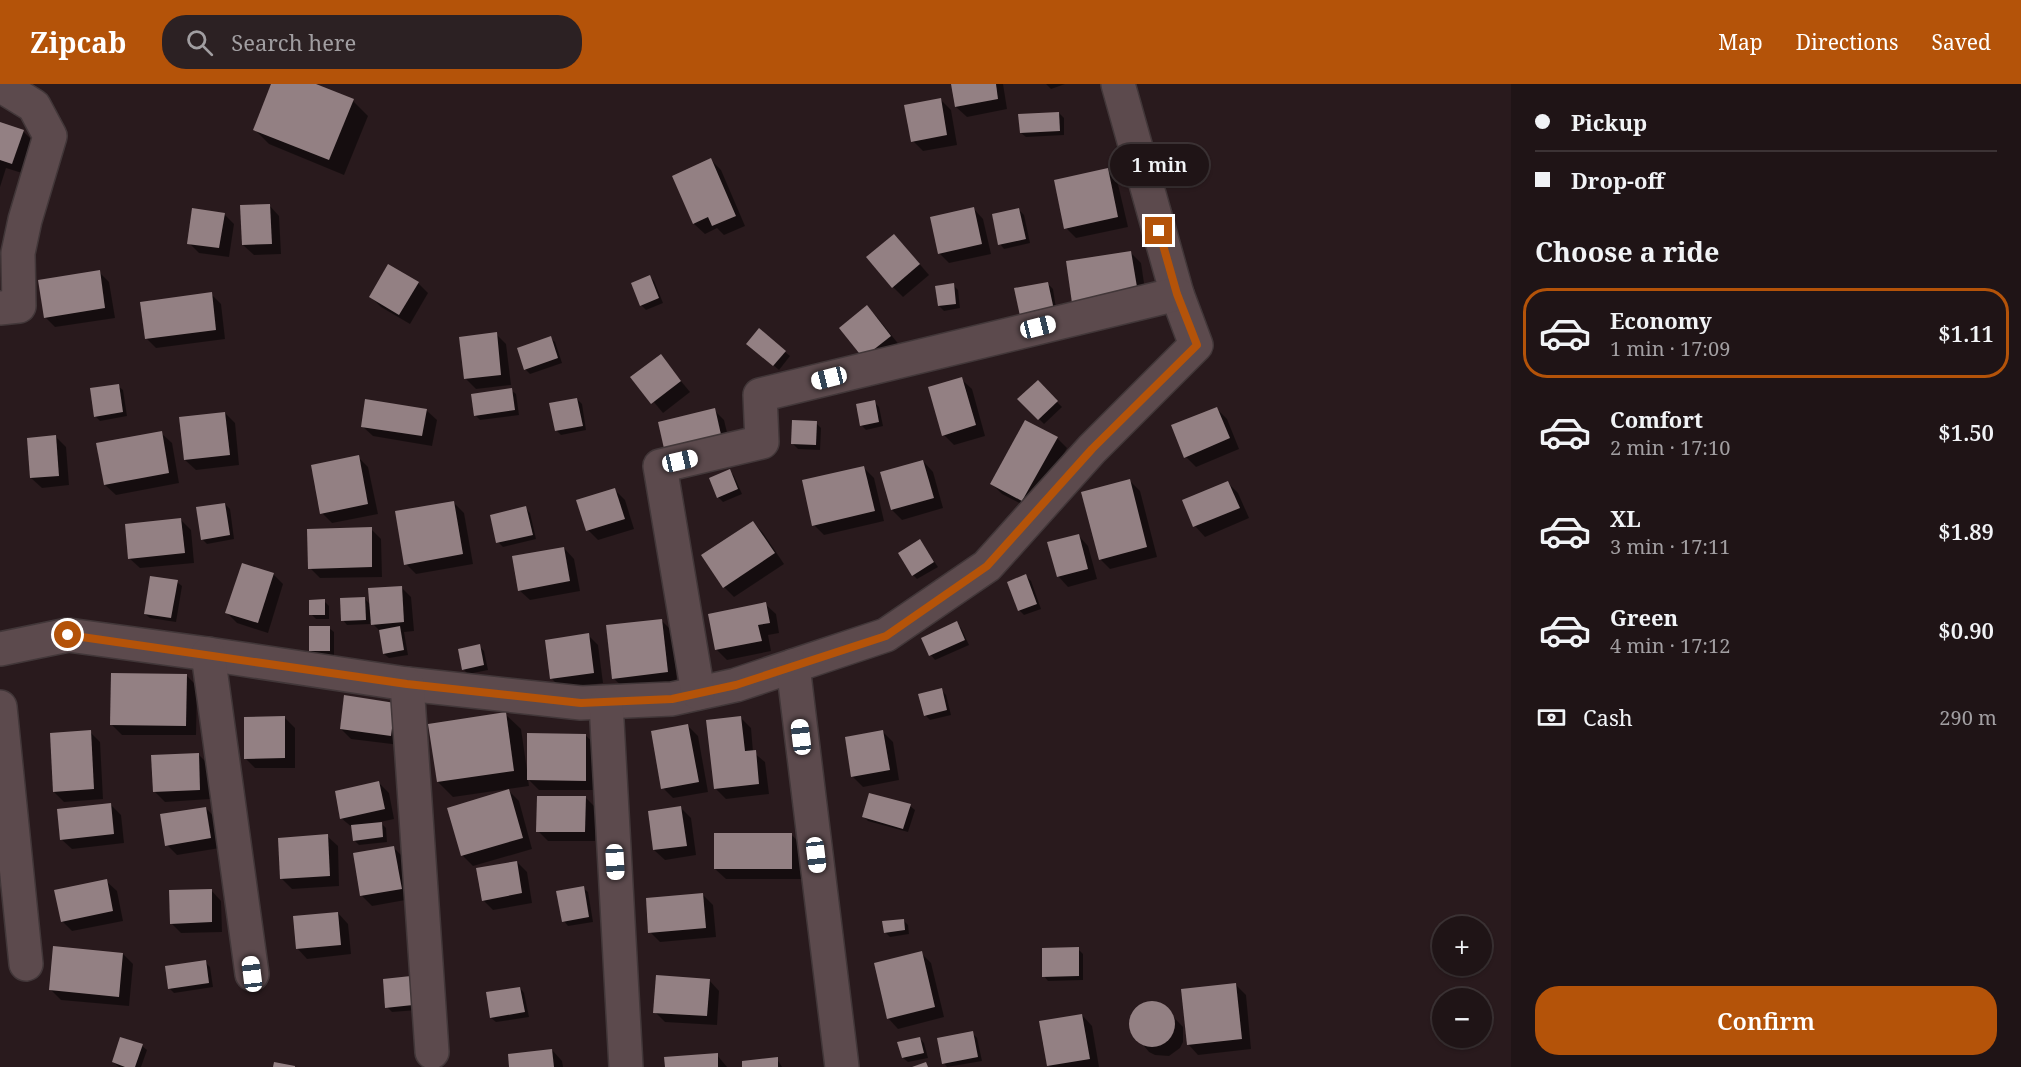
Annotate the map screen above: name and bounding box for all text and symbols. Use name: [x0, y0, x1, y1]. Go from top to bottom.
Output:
search box: [162, 15, 582, 69]
text: Zipcab: [30, 23, 126, 61]
icon: search: [183, 26, 216, 59]
text: Search here: [231, 27, 356, 57]
text: Map: [1718, 28, 1763, 56]
text: Directions: [1796, 28, 1898, 56]
text: Saved: [1931, 28, 1991, 56]
text: Pickup: [1571, 107, 1647, 137]
callout: 1 min: [1110, 144, 1208, 186]
text: 1 min: [1132, 151, 1187, 178]
text: Drop-off: [1571, 165, 1664, 195]
route end: [1145, 217, 1172, 244]
text: Choose a ride: [1535, 233, 1720, 270]
text: Economy: [1610, 305, 1712, 335]
icon: car: [1538, 306, 1592, 360]
car: [1018, 314, 1058, 340]
text: $1.11: [1938, 318, 1994, 348]
text: 1 min · 17:09: [1610, 335, 1730, 362]
car: [809, 365, 849, 391]
text: Comfort: [1610, 404, 1703, 434]
icon: car: [1538, 405, 1592, 459]
text: $1.50: [1938, 417, 1994, 447]
text: 2 min · 17:10: [1610, 434, 1730, 461]
car: [660, 448, 700, 474]
text: XL: [1610, 503, 1641, 533]
icon: car: [1538, 504, 1592, 558]
text: $1.89: [1938, 516, 1994, 546]
text: 3 min · 17:11: [1610, 533, 1730, 560]
text: Green: [1610, 602, 1678, 632]
icon: car: [1538, 603, 1592, 657]
text: $0.90: [1938, 615, 1994, 645]
route start: [54, 621, 81, 648]
text: 4 min · 17:12: [1610, 632, 1730, 659]
icon: cash: [1535, 701, 1568, 734]
text: Cash: [1583, 702, 1633, 732]
text: 290 m: [1939, 704, 1997, 731]
car: [790, 718, 812, 756]
car: [805, 836, 827, 874]
car: [605, 844, 625, 880]
map controls: [1432, 916, 1492, 1048]
button: +: [1432, 916, 1492, 976]
car: [241, 955, 263, 993]
button: Confirm: [1535, 986, 1997, 1055]
button: −: [1432, 988, 1492, 1048]

